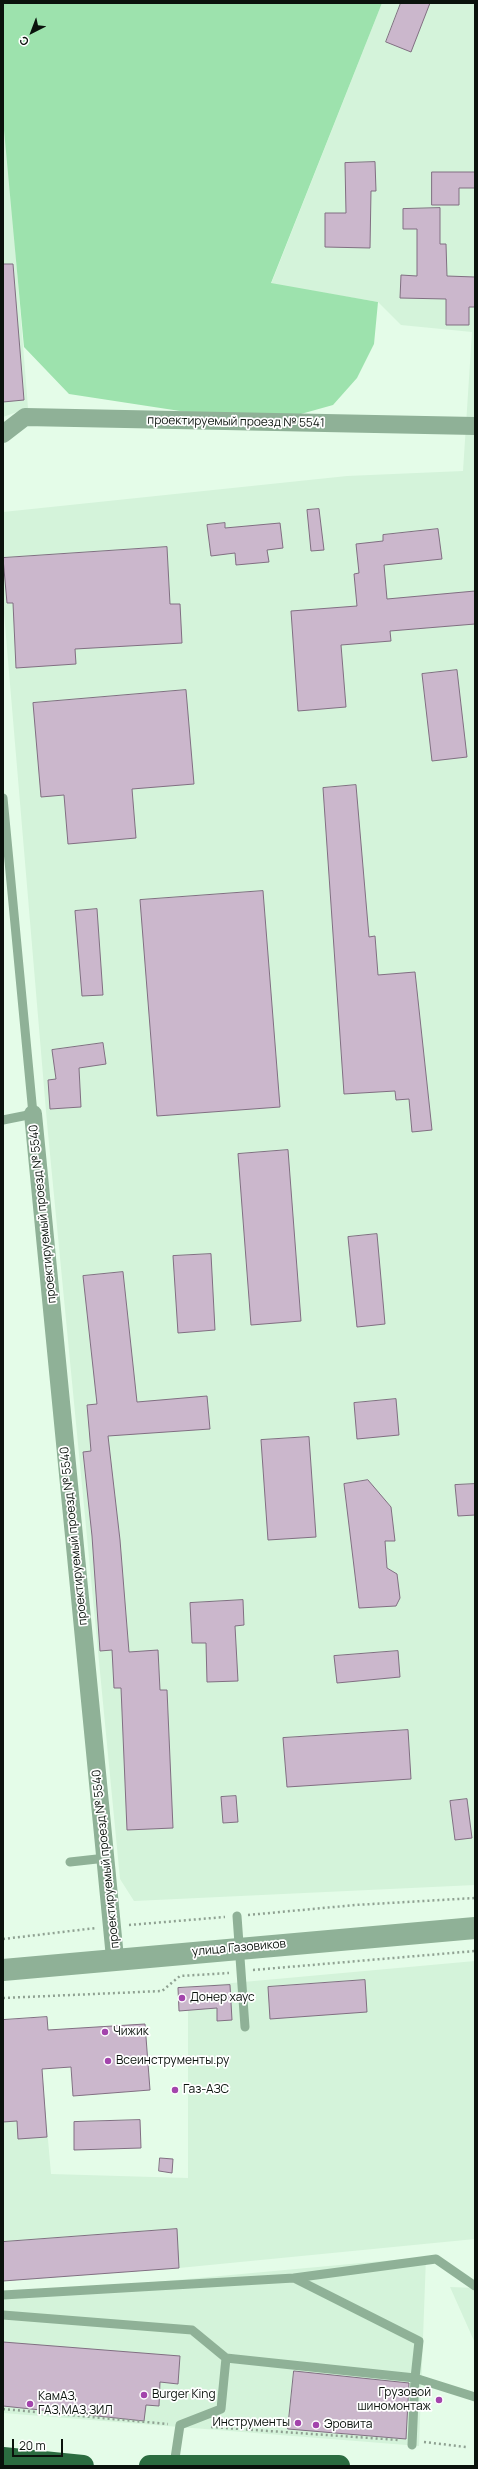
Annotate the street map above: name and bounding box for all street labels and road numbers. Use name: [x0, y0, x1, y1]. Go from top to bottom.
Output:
street label: проектируемый проезд № 5541: [147, 413, 325, 431]
street label: проектируемый проезд № 5540: [26, 1124, 60, 1304]
street label: проектируемый проезд № 5540: [57, 1446, 91, 1626]
street label: проектируемый проезд № 5540: [89, 1769, 123, 1949]
street label: улица Газовиков: [191, 1937, 287, 1959]

